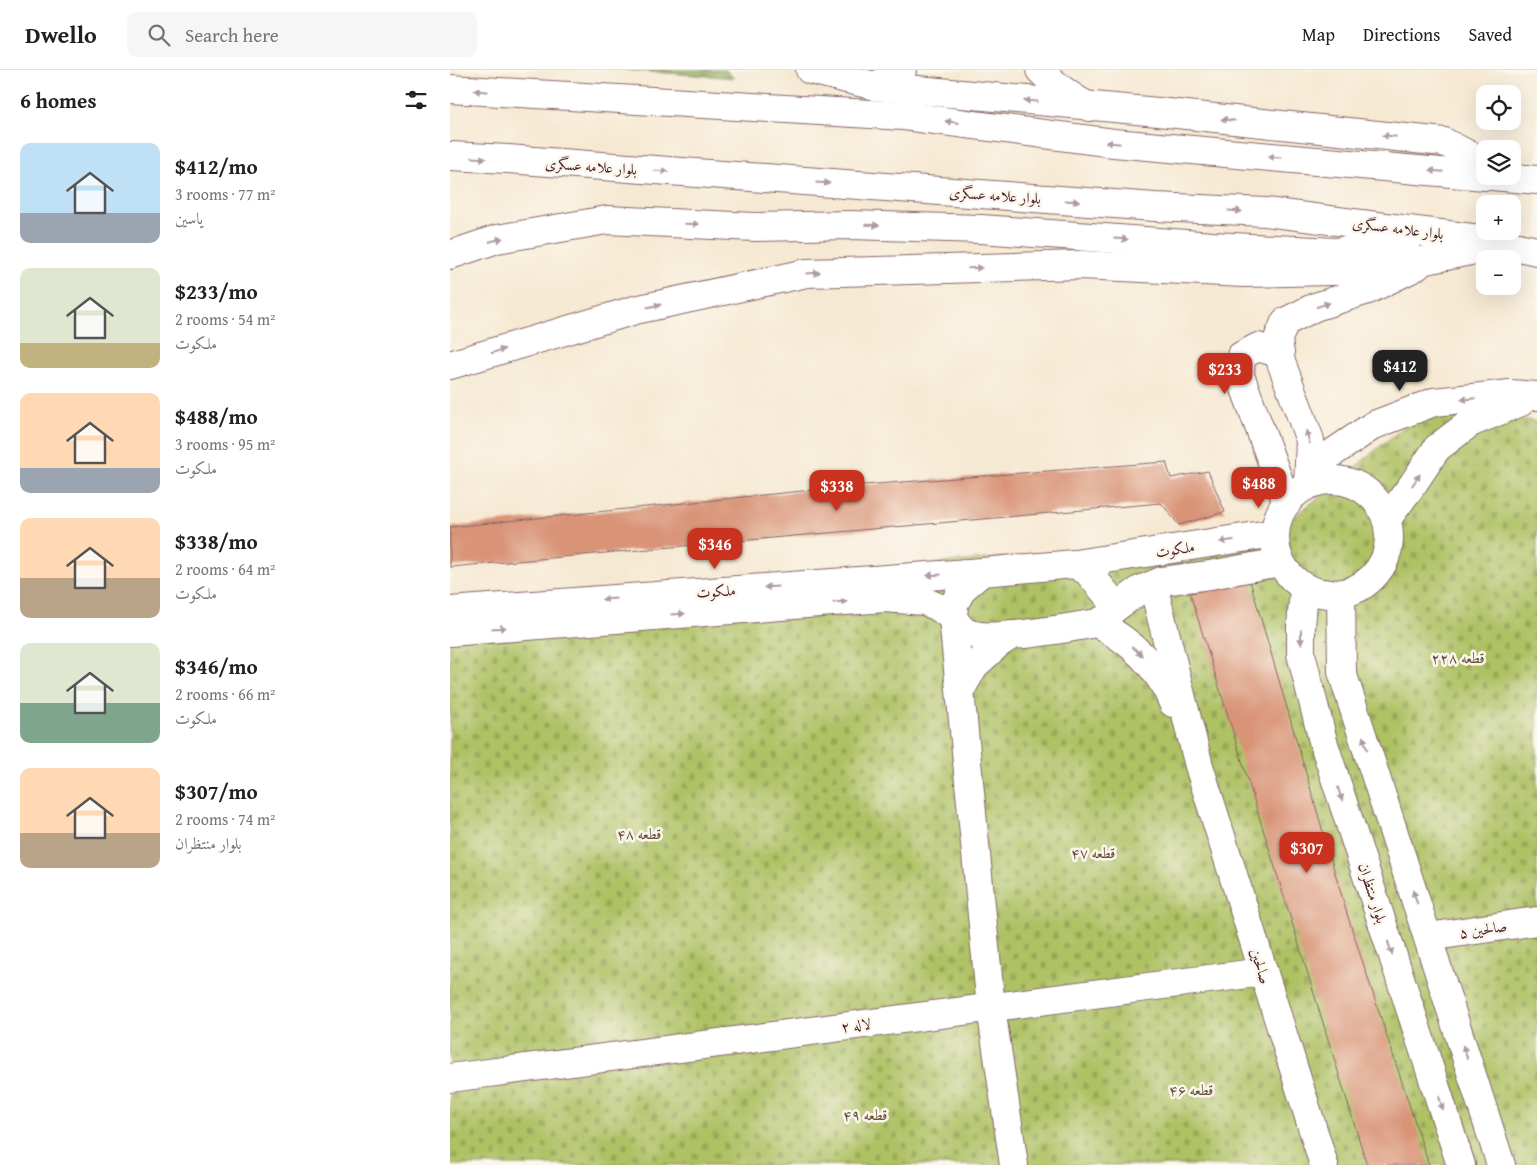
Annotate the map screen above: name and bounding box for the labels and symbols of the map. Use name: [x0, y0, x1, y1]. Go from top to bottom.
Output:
one-way arrow: [472, 86, 488, 94]
one-way arrow: [1023, 97, 1039, 105]
one-way arrow: [1219, 115, 1235, 123]
one-way arrow: [943, 118, 959, 126]
one-way arrow: [1381, 132, 1397, 140]
one-way arrow: [1104, 139, 1120, 147]
street label: بلوار علامه عسگری: [544, 152, 638, 180]
one-way arrow: [1266, 153, 1282, 161]
one-way arrow: [471, 154, 487, 162]
one-way arrow: [653, 167, 669, 175]
one-way arrow: [1428, 167, 1444, 175]
one-way arrow: [815, 179, 831, 187]
street label: بلوار علامه عسگری: [948, 181, 1042, 209]
one-way arrow: [1065, 197, 1081, 205]
one-way arrow: [1227, 207, 1243, 215]
street label: بلوار علامه عسگری: [1351, 212, 1445, 244]
one-way arrow: [684, 221, 700, 229]
one-way arrow: [864, 222, 880, 230]
one-way arrow: [489, 236, 504, 244]
one-way arrow: [1114, 236, 1130, 244]
one-way arrow: [968, 264, 984, 272]
one-way arrow: [805, 269, 821, 277]
one-way arrow: [1315, 301, 1330, 308]
one-way arrow: [646, 302, 661, 310]
one-way arrow: [490, 346, 505, 354]
pin: $412: [1370, 350, 1430, 392]
pin: $233: [1195, 352, 1255, 395]
one-way arrow: [1460, 395, 1476, 403]
one-way arrow: [1304, 429, 1312, 444]
pin: $488: [1229, 466, 1289, 509]
pin: $338: [807, 470, 867, 512]
one-way arrow: [1411, 473, 1421, 487]
pin: $346: [685, 528, 745, 570]
street label: ملکوت: [1154, 536, 1196, 562]
one-way arrow: [1218, 537, 1234, 545]
one-way arrow: [925, 572, 941, 580]
street label: ملکوت: [696, 579, 736, 603]
one-way arrow: [763, 584, 779, 592]
one-way arrow: [601, 596, 617, 604]
one-way arrow: [832, 597, 848, 605]
one-way arrow: [670, 610, 686, 618]
one-way arrow: [491, 624, 507, 632]
one-way arrow: [1297, 629, 1305, 645]
one-way arrow: [1131, 645, 1143, 657]
park label: قطعه ۲۲۸: [1431, 647, 1485, 668]
one-way arrow: [1361, 735, 1369, 750]
one-way arrow: [1337, 787, 1345, 802]
park label: قطعه ۴۸: [617, 823, 661, 844]
pin: $307: [1277, 832, 1337, 874]
park label: قطعه ۴۷: [1071, 842, 1115, 863]
street label: بلوار منتظران: [1353, 860, 1393, 926]
one-way arrow: [1411, 890, 1418, 905]
street label: صالحین ۵: [1458, 915, 1508, 943]
one-way arrow: [1387, 941, 1395, 956]
street label: صالحین: [1246, 946, 1276, 986]
street label: لاله ۲: [840, 1013, 872, 1037]
one-way arrow: [1461, 1044, 1469, 1059]
park label: قطعه ۴۶: [1169, 1079, 1213, 1100]
one-way arrow: [1437, 1096, 1445, 1111]
park label: قطعه ۴۹: [843, 1104, 887, 1125]

